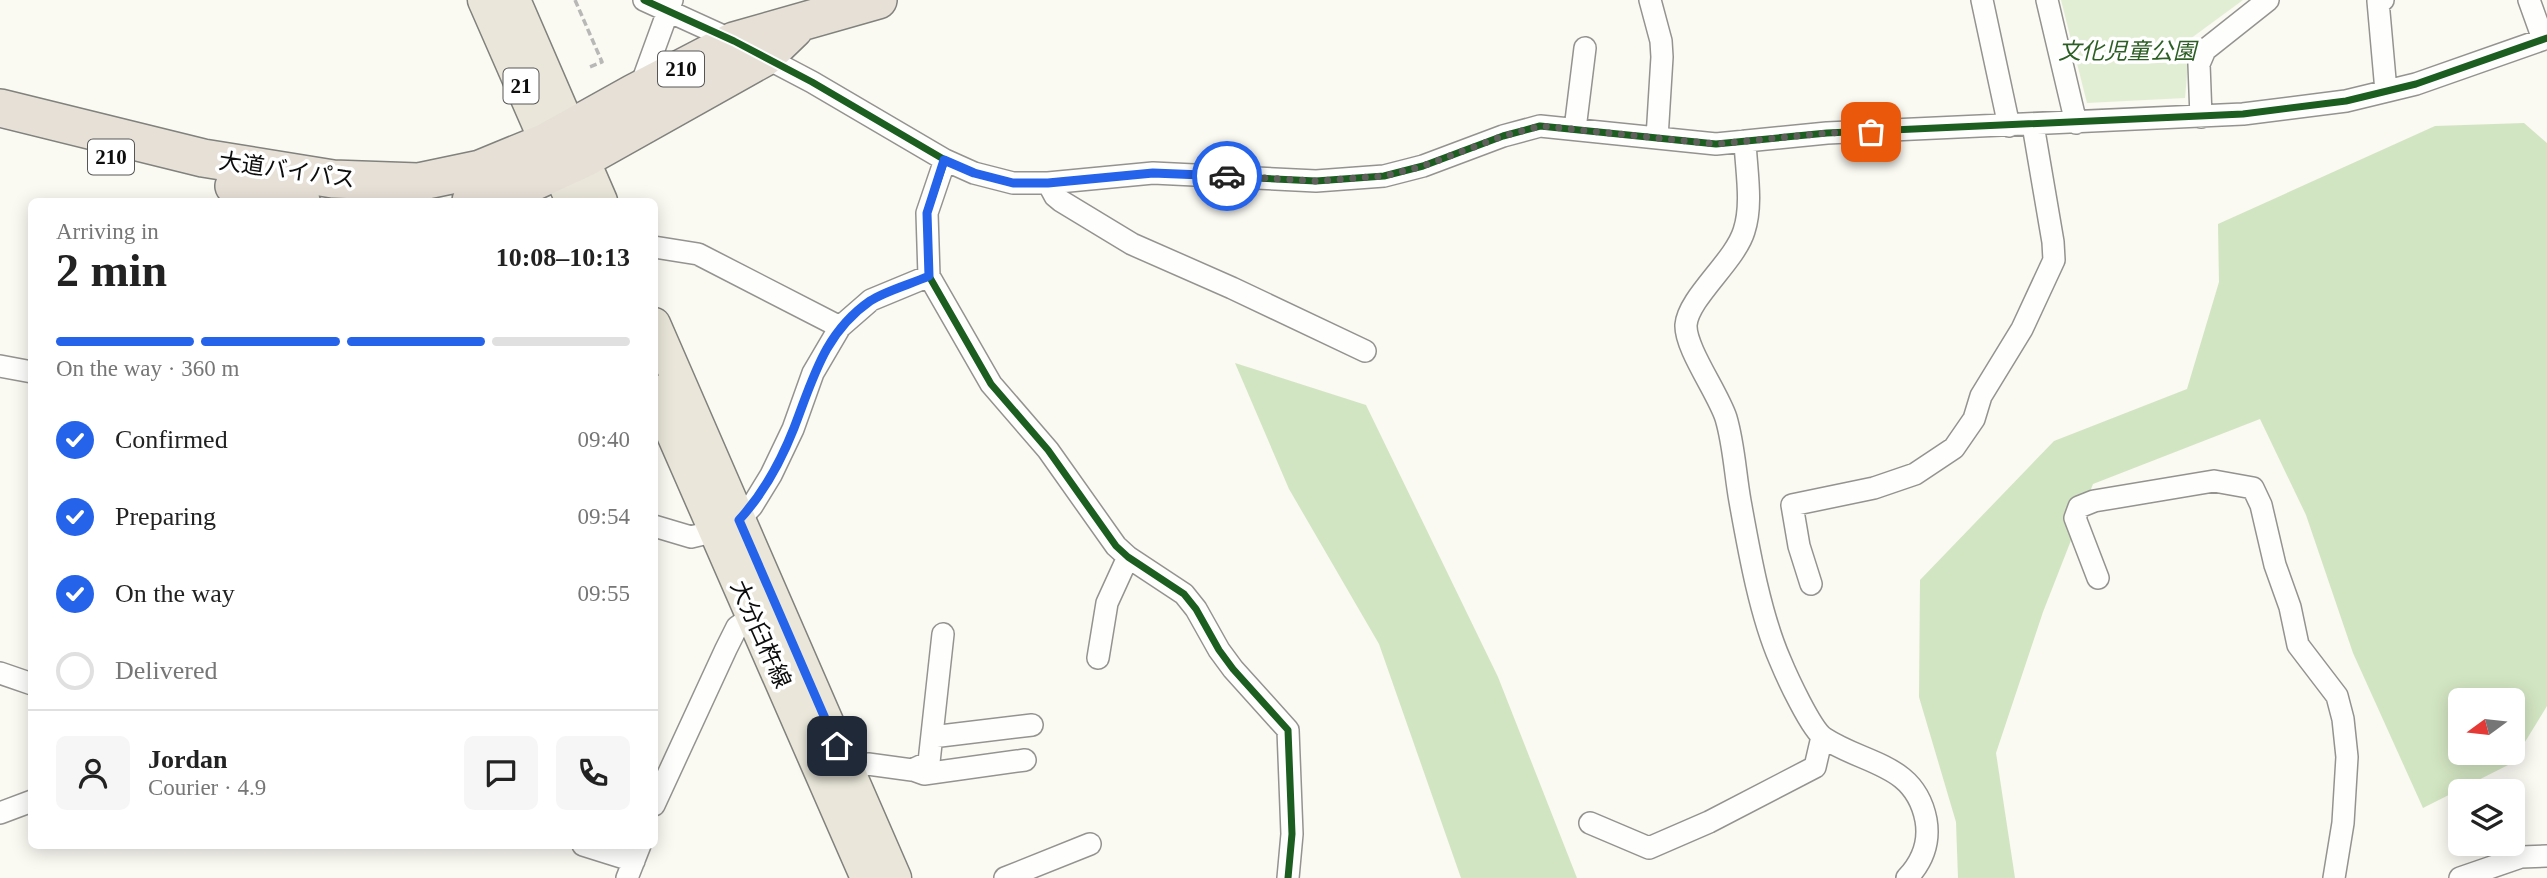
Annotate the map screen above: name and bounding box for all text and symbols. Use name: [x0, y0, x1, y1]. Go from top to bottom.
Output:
park label: 文化児童公園: [2058, 39, 2199, 64]
road number: 210: [658, 52, 704, 86]
road number: 21: [504, 68, 538, 104]
pin: [1841, 102, 1901, 162]
icon: bag: [1852, 113, 1890, 151]
road number: 210: [88, 140, 134, 174]
courier: [1192, 141, 1262, 211]
street label: 大道バイパス: [217, 149, 357, 192]
icon: car: [1208, 157, 1246, 195]
text: Arriving in: [56, 219, 159, 244]
text: 10:08–10:13: [496, 243, 630, 272]
text: 2 min: [56, 245, 167, 296]
text: On the way · 360 m: [56, 356, 239, 381]
icon: check: [56, 421, 94, 459]
text: Confirmed: [115, 425, 228, 454]
text: 09:40: [578, 427, 630, 452]
icon: check: [56, 498, 94, 536]
text: Preparing: [115, 502, 216, 531]
text: 09:54: [578, 504, 630, 529]
icon: check: [56, 575, 94, 613]
street label: 大分臼杵線: [726, 577, 795, 692]
text: On the way: [115, 579, 235, 608]
text: 09:55: [578, 581, 630, 606]
text: Delivered: [115, 656, 218, 685]
north arrow: [2448, 688, 2525, 765]
map controls: [2448, 688, 2525, 856]
pin: [807, 716, 867, 776]
icon: home: [818, 727, 856, 765]
button: person: [56, 736, 130, 810]
button: chat: [464, 736, 538, 810]
button: phone: [556, 736, 630, 810]
text: Jordan: [148, 745, 227, 774]
text: Courier · 4.9: [148, 775, 266, 800]
button: layers: [2448, 779, 2525, 856]

